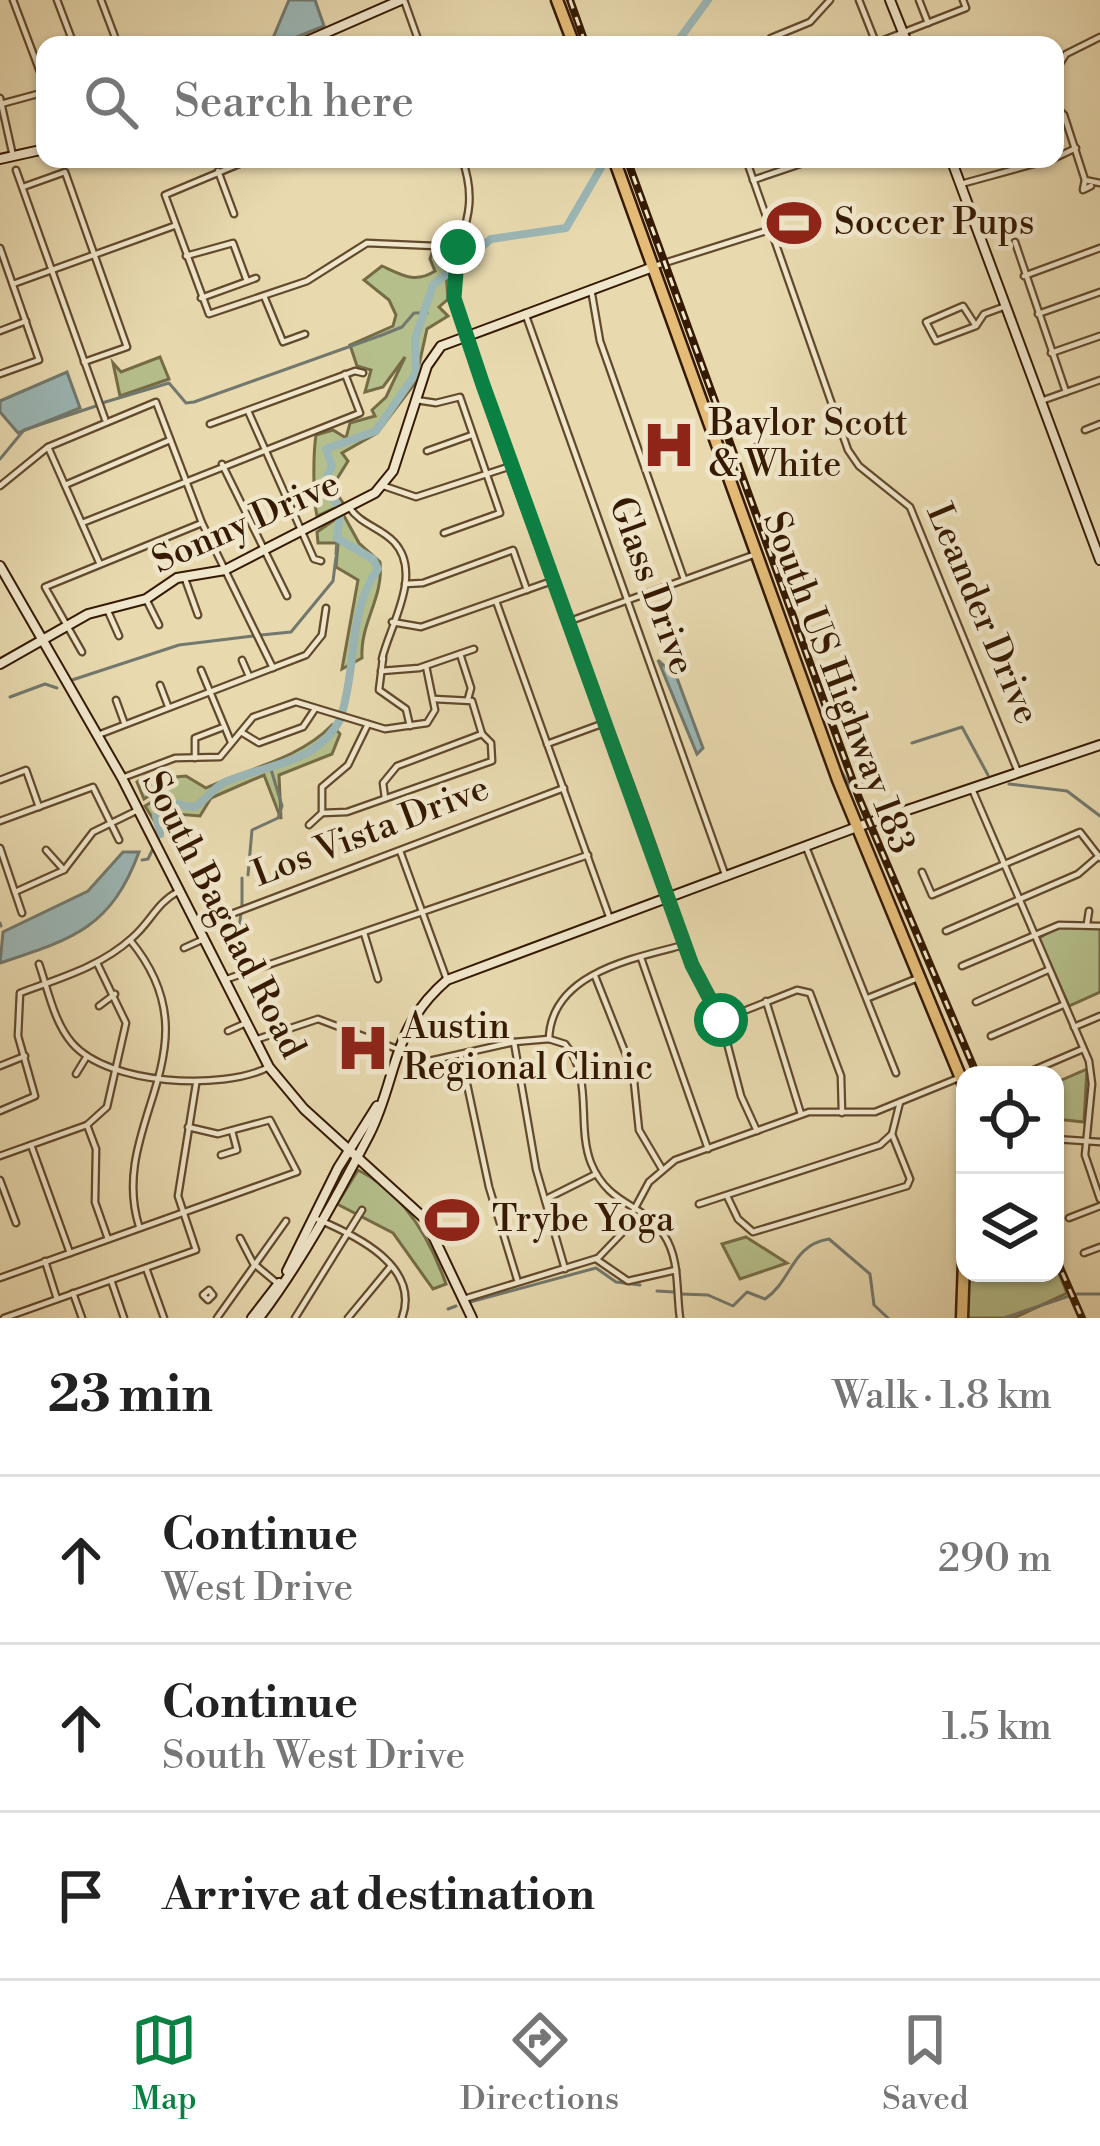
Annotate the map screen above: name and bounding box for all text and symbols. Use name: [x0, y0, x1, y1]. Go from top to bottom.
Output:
search box: [36, 36, 1064, 168]
icon: search: [78, 69, 144, 135]
text: Search here: [174, 74, 414, 131]
sports icon: Soccer Pups: [765, 194, 823, 252]
place label: Soccer Pups: [834, 201, 1034, 246]
route end: [431, 220, 485, 274]
place label: Baylor Scott & White: [708, 402, 908, 488]
hospital icon: Baylor Scott & White: [640, 416, 698, 474]
street label: Sonny Drive: [145, 462, 347, 584]
street label: Glass Drive: [598, 491, 704, 681]
street label: Leander Drive: [915, 497, 1049, 731]
street label: South US Highway 183: [752, 506, 924, 860]
street label: South Bagdad Road: [131, 764, 315, 1066]
street label: Los Vista Drive: [246, 766, 496, 898]
route start: [694, 993, 748, 1047]
place label: Austin Regional Clinic: [402, 1005, 653, 1091]
hospital icon: Austin Regional Clinic: [334, 1019, 392, 1077]
map controls: [956, 1066, 1064, 1282]
button: locate: [956, 1066, 1064, 1174]
button: layers: [956, 1174, 1064, 1282]
sports icon: Trybe Yoga: [423, 1191, 481, 1249]
place label: Trybe Yoga: [492, 1198, 675, 1243]
text: 23 min: [48, 1364, 213, 1428]
text: Walk · 1.8 km: [832, 1372, 1052, 1421]
text: Continue: [162, 1507, 358, 1564]
icon: ahead: [48, 1527, 114, 1593]
text: 290 m: [938, 1535, 1052, 1584]
text: West Drive: [162, 1564, 353, 1613]
text: Continue: [162, 1675, 358, 1732]
icon: ahead: [48, 1695, 114, 1761]
text: 1.5 km: [942, 1703, 1052, 1752]
text: South West Drive: [162, 1732, 465, 1781]
icon: arrive: [48, 1863, 114, 1929]
text: Arrive at destination: [162, 1867, 595, 1924]
tab: Map: [131, 2007, 197, 2120]
tab: Directions: [460, 2007, 619, 2120]
tab: Saved: [882, 2007, 969, 2120]

